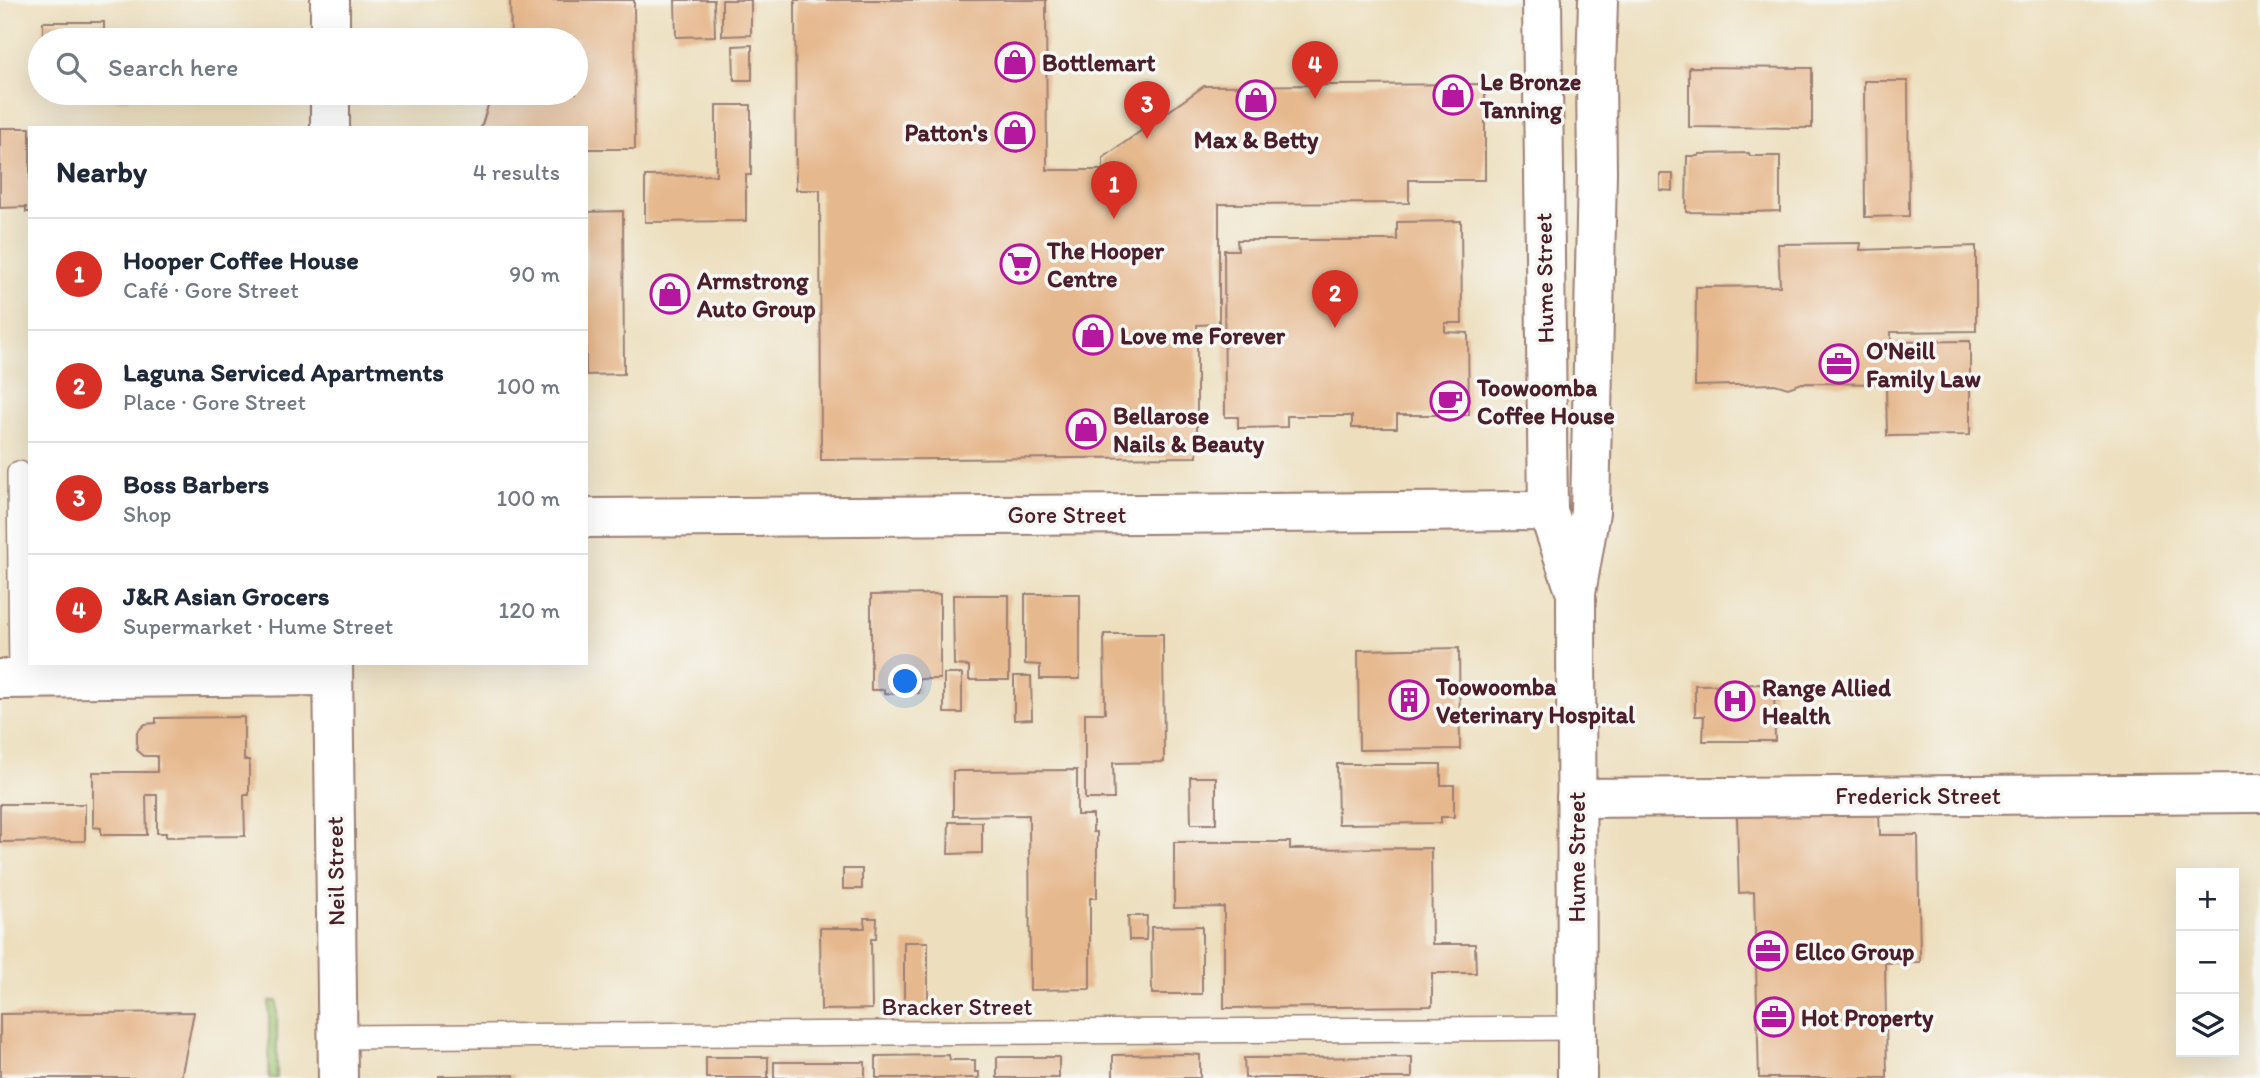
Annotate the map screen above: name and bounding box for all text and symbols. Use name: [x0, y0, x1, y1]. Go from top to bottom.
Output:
search box: [28, 28, 588, 105]
shop icon: Bottlemart: [994, 41, 1036, 83]
pin: 4: [1292, 41, 1338, 99]
icon: search: [52, 48, 90, 86]
place label: Bottlemart: [1042, 48, 1155, 77]
text: Search here: [108, 51, 238, 83]
place label: Le Bronze Tanning: [1479, 67, 1581, 125]
shop icon: Le Bronze Tanning: [1432, 74, 1474, 116]
shop icon: Max & Betty: [1235, 79, 1277, 121]
pin: 3: [1124, 81, 1170, 139]
shop icon: Patton's: [994, 111, 1036, 153]
place label: Patton's: [905, 118, 988, 147]
place label: Max & Betty: [1194, 125, 1319, 155]
text: Nearby: [56, 153, 147, 190]
text: 4 results: [473, 158, 560, 186]
pin: 1: [1091, 161, 1137, 219]
street label: Hume Street: [1528, 212, 1560, 344]
place label: The Hooper Centre: [1046, 236, 1164, 293]
supermarket icon: The Hooper Centre: [999, 243, 1041, 285]
text: Hooper Coffee House: [123, 244, 359, 276]
text: 1: [74, 260, 84, 288]
text: 90 m: [509, 260, 560, 288]
place label: Armstrong Auto Group: [696, 266, 816, 324]
pin: 2: [1312, 270, 1358, 328]
shop icon: Armstrong Auto Group: [649, 273, 691, 315]
text: Café · Gore Street: [123, 276, 299, 304]
shop icon: Love me Forever: [1072, 314, 1114, 356]
place label: Love me Forever: [1120, 321, 1286, 350]
place label: O'Neill Family Law: [1866, 336, 1981, 394]
office icon: O'Neill Family Law: [1818, 343, 1860, 385]
text: Laguna Serviced Apartments: [123, 356, 444, 388]
text: 2: [73, 372, 85, 400]
text: 100 m: [496, 372, 560, 400]
place label: Toowoomba Coffee House: [1476, 373, 1615, 430]
cafe icon: Toowoomba Coffee House: [1429, 380, 1471, 422]
text: Place · Gore Street: [123, 388, 306, 416]
place label: Bellarose Nails & Beauty: [1113, 401, 1265, 459]
shop icon: Bellarose Nails & Beauty: [1065, 408, 1107, 450]
text: Boss Barbers: [123, 468, 269, 500]
text: 3: [73, 484, 85, 512]
text: 100 m: [496, 484, 560, 512]
text: Shop: [123, 500, 171, 528]
street label: Gore Street: [1007, 500, 1127, 529]
text: J&R Asian Grocers: [123, 580, 329, 612]
text: 4: [72, 596, 86, 624]
text: 120 m: [499, 596, 560, 624]
text: Supermarket · Hume Street: [123, 612, 394, 640]
your location: [888, 664, 922, 698]
place label: Toowoomba Veterinary Hospital: [1435, 672, 1635, 730]
place label: Range Allied Health: [1762, 673, 1891, 730]
building icon: Toowoomba Veterinary Hospital: [1388, 679, 1430, 721]
hospital icon: Range Allied Health: [1714, 680, 1756, 722]
street label: Frederick Street: [1835, 781, 2001, 810]
street label: Hume Street: [1562, 792, 1591, 922]
street label: Neil Street: [320, 816, 350, 926]
map controls: [2176, 868, 2239, 1057]
button: +: [2176, 868, 2239, 931]
office icon: Ellco Group: [1747, 930, 1789, 972]
button: −: [2176, 931, 2239, 994]
place label: Ellco Group: [1795, 937, 1914, 967]
street label: Bracker Street: [881, 992, 1033, 1021]
button: layers: [2176, 994, 2239, 1057]
office icon: Hot Property: [1753, 996, 1795, 1038]
place label: Hot Property: [1801, 1003, 1934, 1033]

